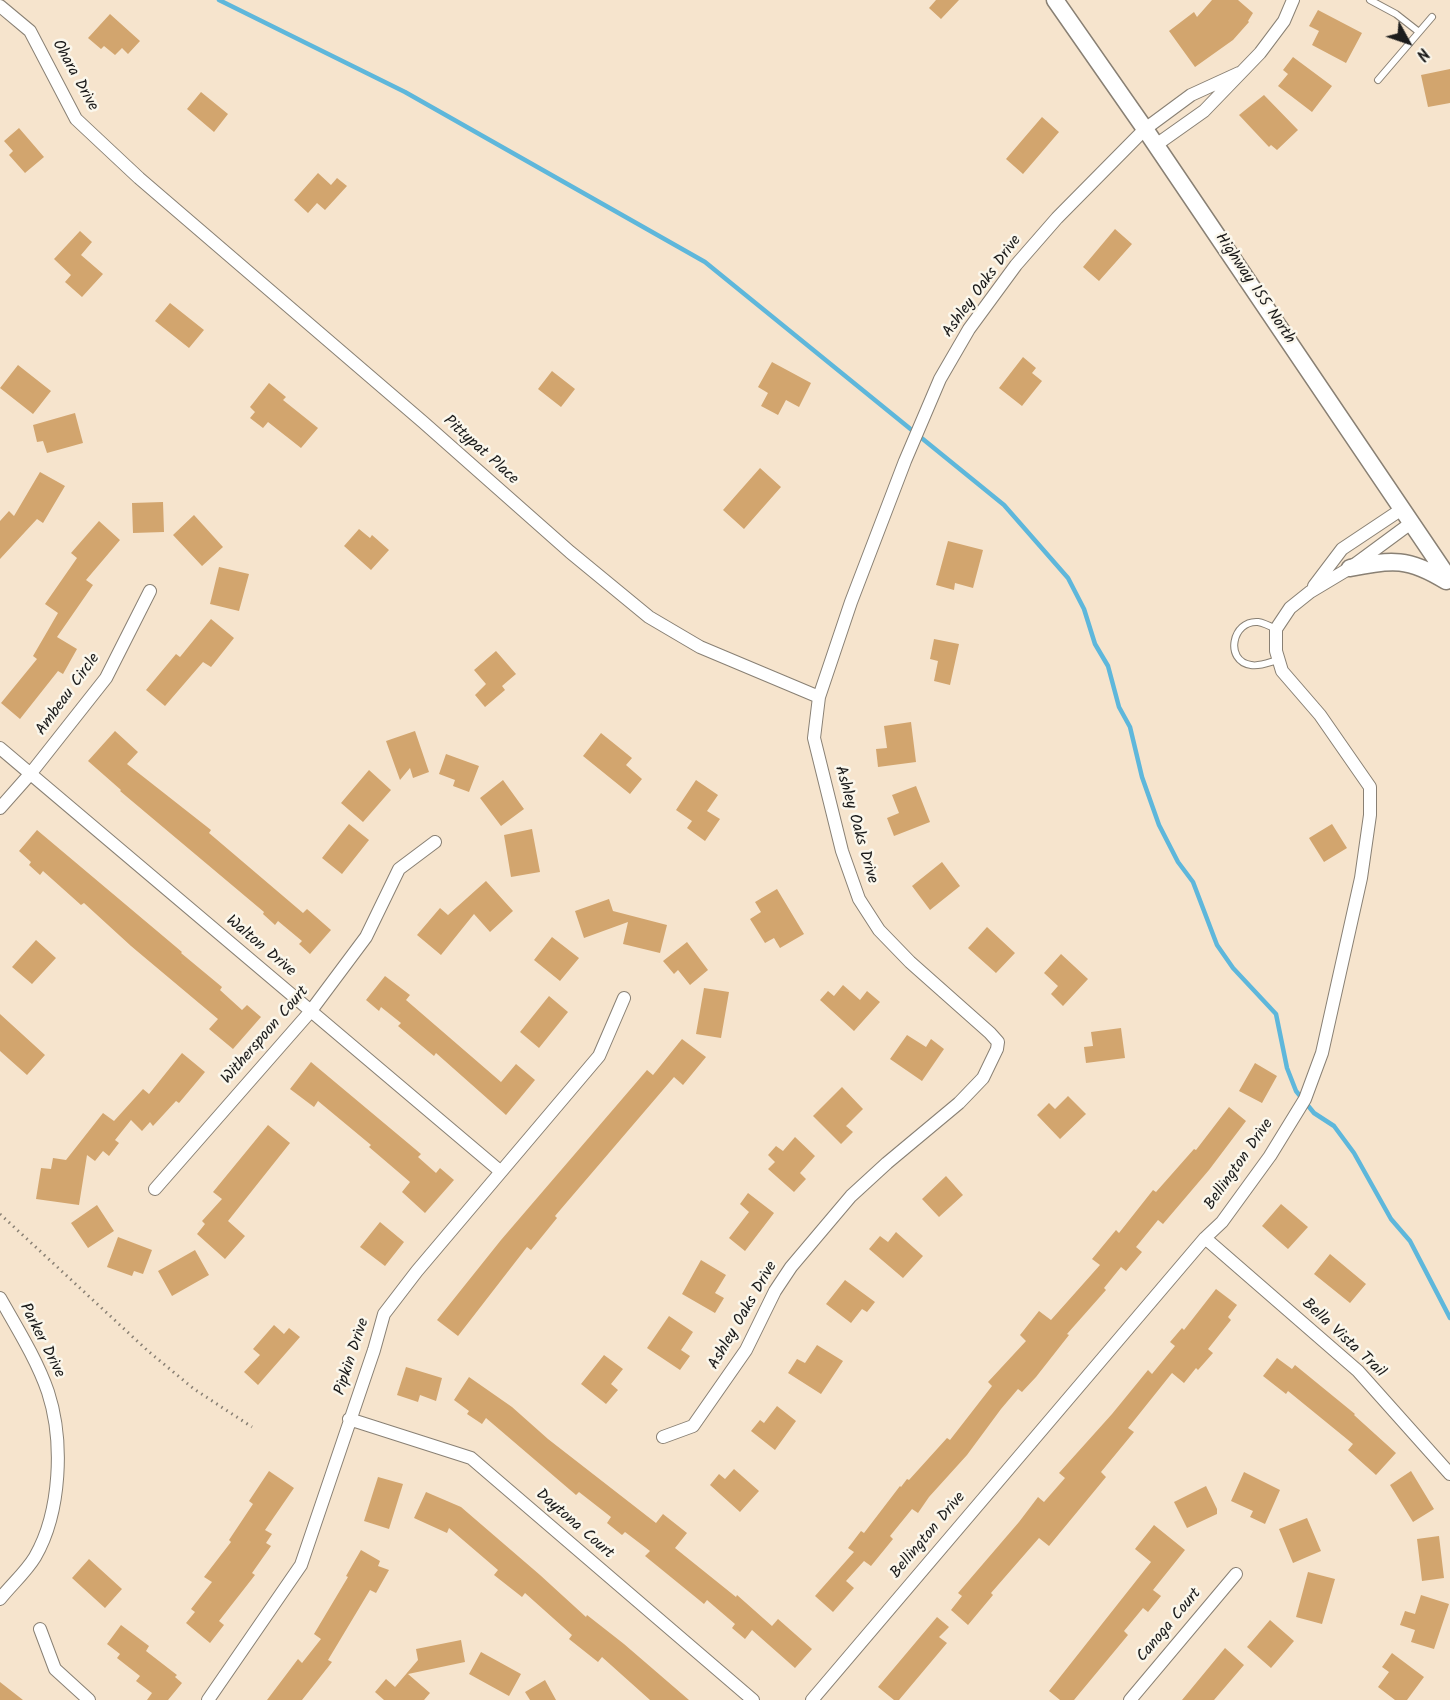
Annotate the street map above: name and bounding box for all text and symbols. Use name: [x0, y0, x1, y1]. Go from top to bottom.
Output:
north arrow: [1378, 12, 1438, 72]
street label: Ohara Drive: [47, 37, 101, 115]
text: N: [1409, 42, 1435, 66]
street label: Highway 155 North: [1210, 230, 1298, 348]
street label: Ashley Oaks Drive: [940, 232, 1026, 342]
street label: Pittypat Place: [438, 412, 522, 490]
street label: Ambeau Circle: [33, 650, 105, 740]
street label: Ashley Oaks Drive: [829, 764, 881, 886]
street label: Walton Drive: [221, 912, 299, 982]
street label: Witherspoon Court: [218, 983, 314, 1089]
street label: Bellington Drive: [1201, 1116, 1279, 1214]
street label: Ashley Oaks Drive: [705, 1259, 783, 1373]
street label: Bella Vista Trail: [1297, 1295, 1389, 1383]
street label: Parker Drive: [14, 1300, 68, 1382]
street label: Pipkin Drive: [332, 1316, 374, 1398]
street label: Daytona Court: [531, 1486, 617, 1564]
street label: Bellington Drive: [887, 1489, 971, 1583]
street label: Canoga Court: [1134, 1585, 1206, 1667]

